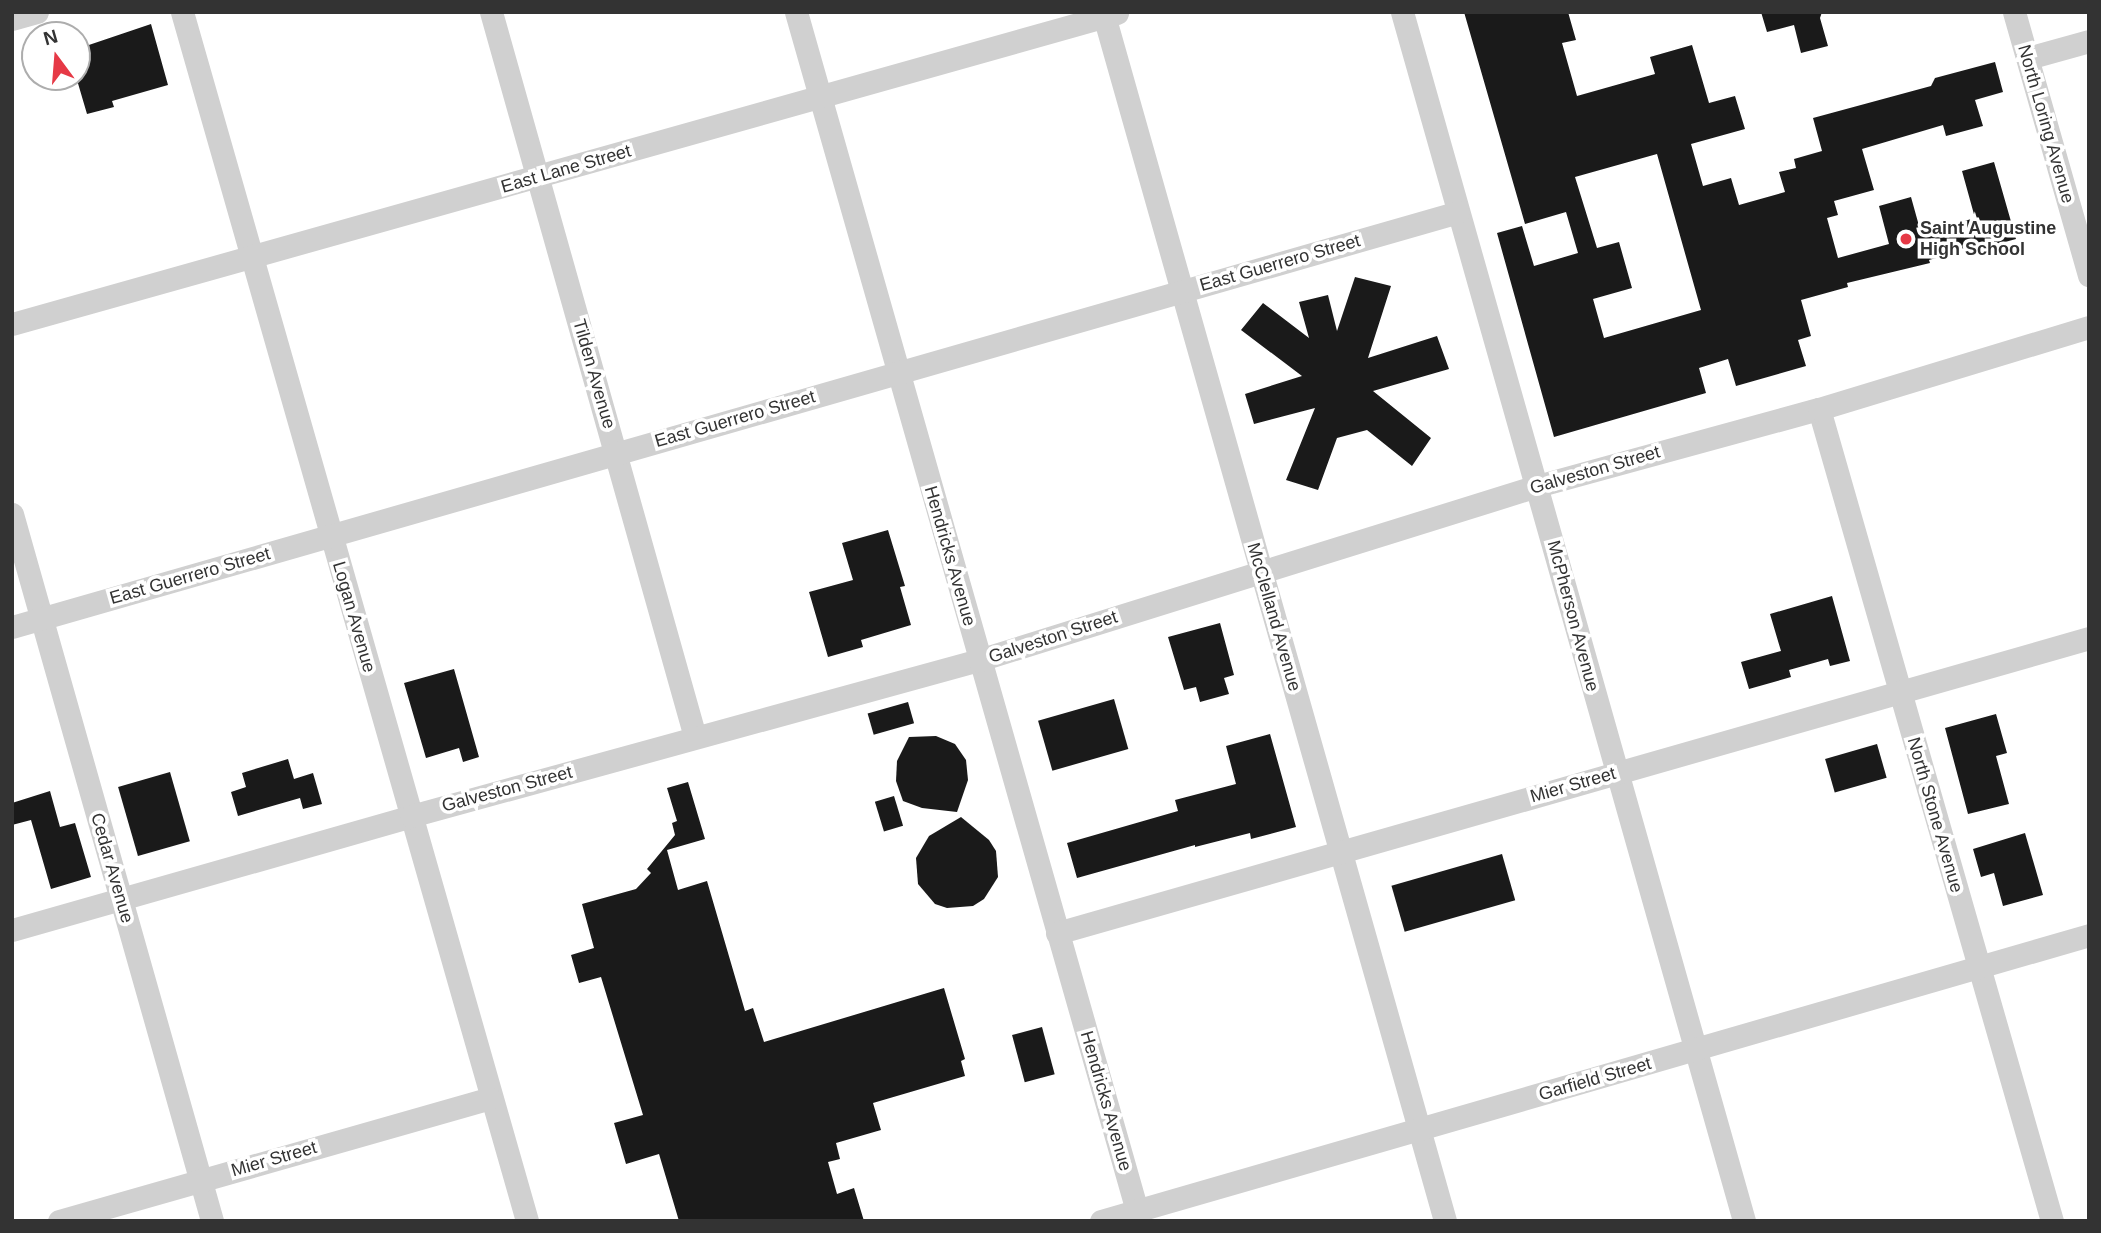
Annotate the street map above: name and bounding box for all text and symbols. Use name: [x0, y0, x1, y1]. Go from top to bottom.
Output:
north arrow: [21, 21, 91, 91]
text: N: [41, 25, 60, 49]
street label: North Loring Avenue: [2013, 42, 2079, 206]
street label: East Lane Street: [499, 140, 633, 198]
place label: Saint Augustine High School: [1920, 218, 2057, 260]
street label: East Guerrero Street: [1197, 230, 1363, 296]
marker: Saint Augustine High School: [1898, 231, 1914, 247]
street label: Tilden Avenue: [568, 316, 620, 432]
street label: East Guerrero Street: [652, 386, 818, 452]
street label: Galveston Street: [1528, 441, 1662, 499]
street label: Hendricks Avenue: [920, 483, 980, 629]
street label: McPherson Avenue: [1542, 537, 1604, 695]
street label: McClelland Avenue: [1242, 540, 1306, 694]
street label: East Guerrero Street: [107, 543, 273, 609]
street label: Logan Avenue: [328, 558, 380, 676]
street label: Galveston Street: [986, 606, 1120, 668]
street label: North Stone Avenue: [1902, 734, 1968, 896]
street label: Galveston Street: [439, 761, 575, 817]
street label: Mier Street: [1528, 762, 1618, 808]
street label: Cedar Avenue: [86, 810, 138, 926]
street label: Hendricks Avenue: [1076, 1028, 1136, 1174]
street label: Garfield Street: [1536, 1053, 1654, 1105]
street label: Mier Street: [229, 1136, 319, 1182]

